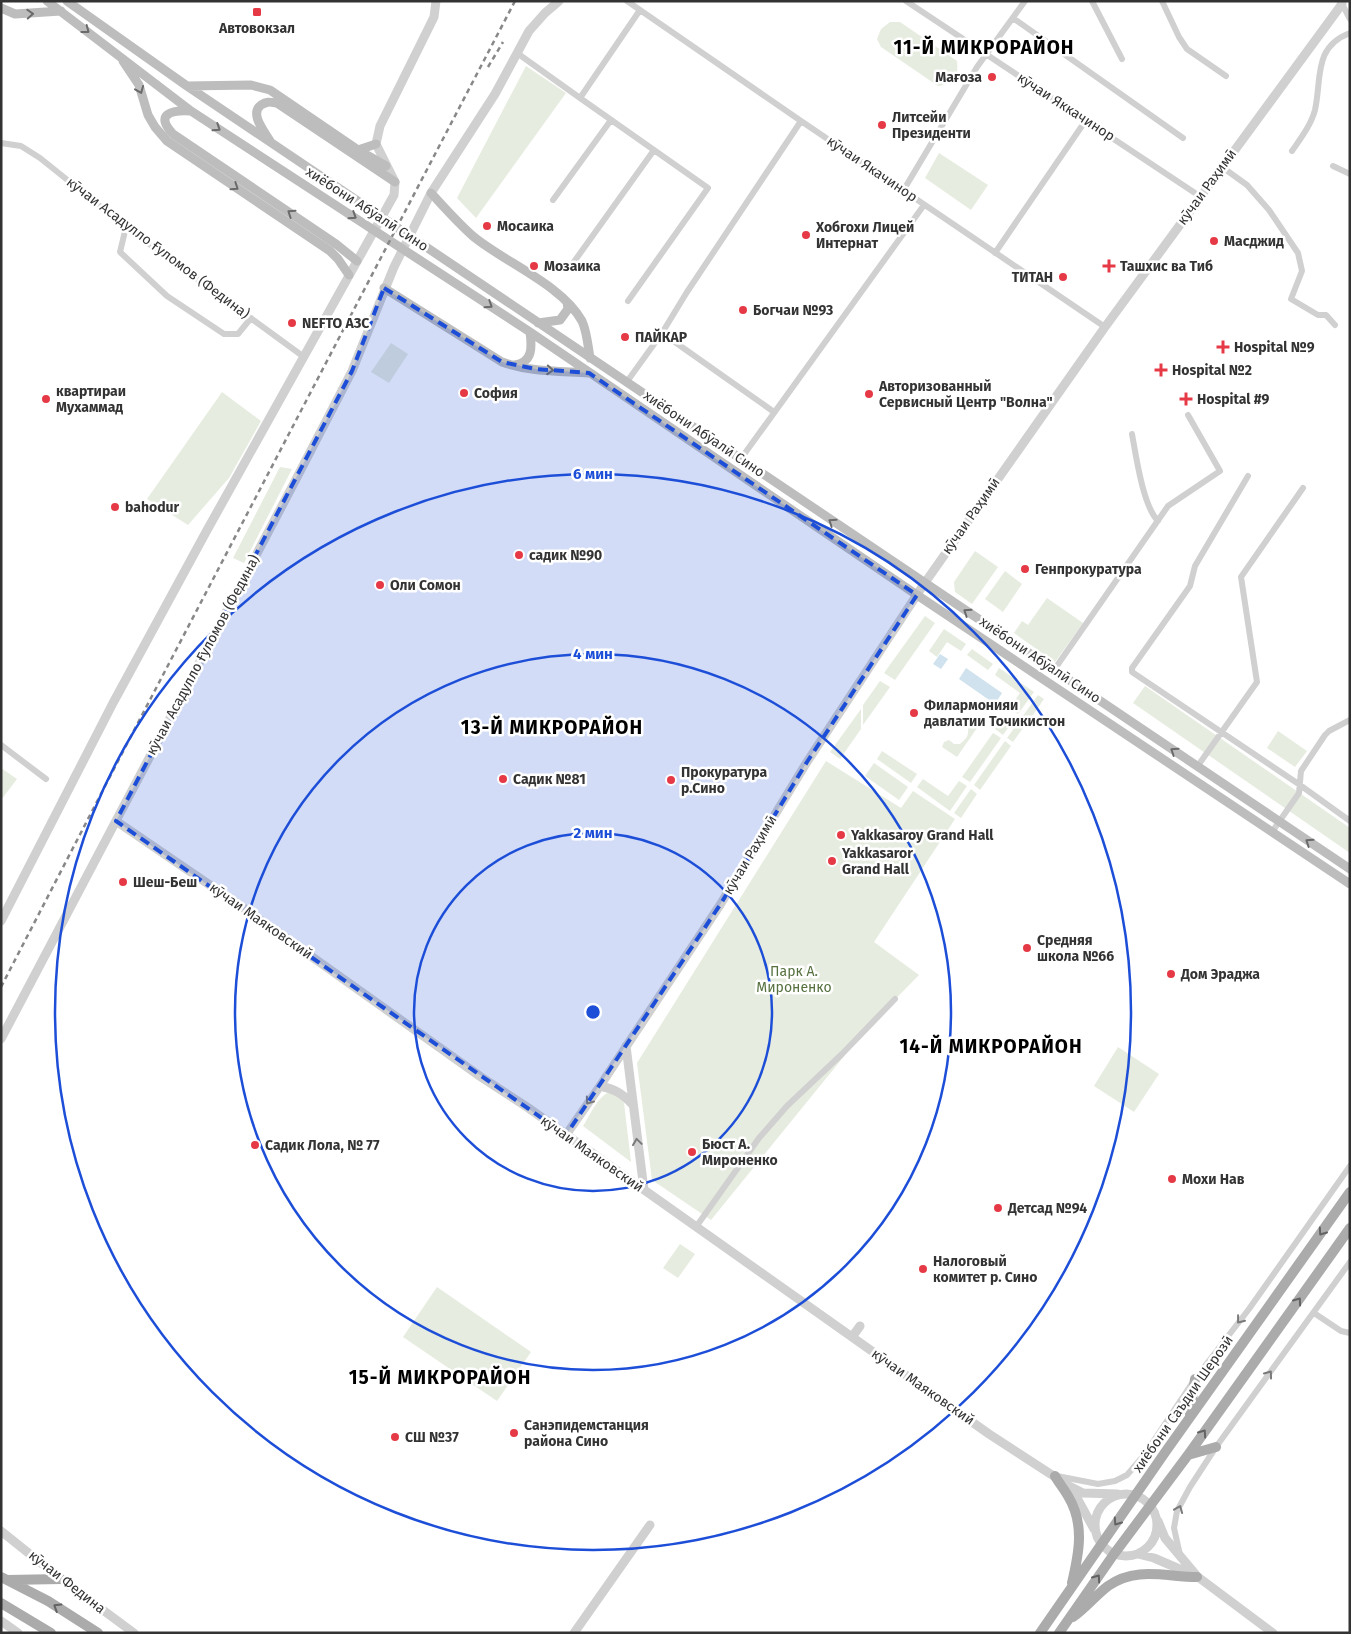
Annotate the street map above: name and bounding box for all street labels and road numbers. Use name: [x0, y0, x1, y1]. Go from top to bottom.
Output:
street label: кӯчаи Яккачинор: [1014, 69, 1118, 145]
street label: кӯчаи Якачинор: [823, 132, 921, 206]
street label: кӯчаи Раҳимӣ: [1174, 146, 1240, 228]
street label: хиёбони Абӯалӣ Сино: [303, 163, 431, 255]
street label: кӯчаи Асадулло Ғуломов (Федина): [63, 174, 253, 322]
street label: хиёбони Абӯалӣ Сино: [640, 387, 768, 481]
street label: кӯчаи Раҳимӣ: [938, 474, 1004, 558]
street label: кӯчаи Асадулло Ғуломов (Федина): [143, 552, 263, 758]
street label: хиёбони Абӯалӣ Сино: [976, 613, 1104, 707]
street label: кӯчаи Раҳимӣ: [720, 812, 780, 898]
street label: кӯчаи Маяковский: [206, 879, 316, 963]
street label: кӯчаи Маяковский: [537, 1112, 647, 1196]
street label: хиёбони Саъдии Шерозӣ: [1129, 1332, 1237, 1476]
street label: кӯчаи Маяковский: [868, 1345, 978, 1429]
street label: кӯчаи Федина: [25, 1547, 109, 1617]

